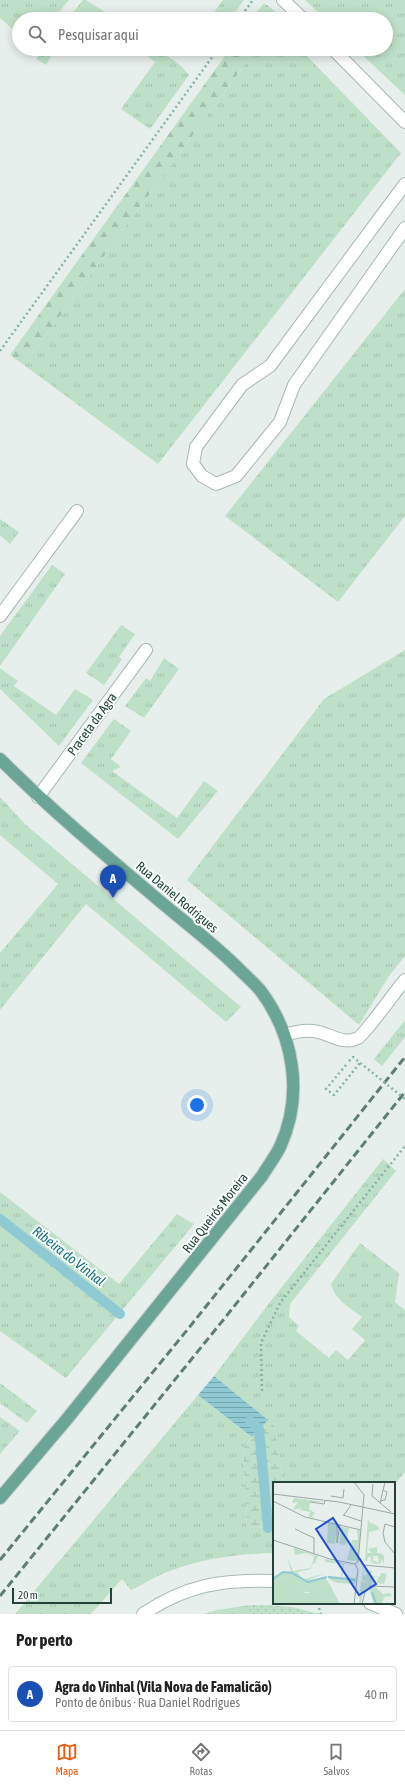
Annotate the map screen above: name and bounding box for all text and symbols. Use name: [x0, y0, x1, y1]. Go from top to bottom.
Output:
search box: [12, 12, 393, 56]
icon: search: [26, 23, 48, 45]
text: Pesquisar aqui: [58, 26, 139, 43]
street label: Praceta da Agra: [64, 690, 120, 758]
street label: Rua Daniel Rodrigues: [133, 858, 221, 936]
pin: A: [100, 865, 126, 898]
your location: [187, 1095, 207, 1115]
street label: Rua Queirós Moreira: [179, 1170, 251, 1256]
water label: Ribeira do Vinhal: [30, 1223, 109, 1289]
inset map: [273, 1482, 395, 1604]
scale bar: [12, 1586, 112, 1605]
text: 20 m: [18, 1589, 38, 1601]
text: Por perto: [16, 1630, 73, 1650]
text: Agra do Vinhal (Vila Nova de Famalicão): [55, 1678, 272, 1695]
text: A: [27, 1687, 33, 1702]
text: 40 m: [365, 1687, 388, 1702]
text: Ponto de ônibus · Rua Daniel Rodrigues: [55, 1695, 240, 1710]
tab: Mapa: [56, 1741, 78, 1777]
tab: Rotas: [189, 1741, 212, 1777]
tab: Salvos: [323, 1741, 349, 1777]

